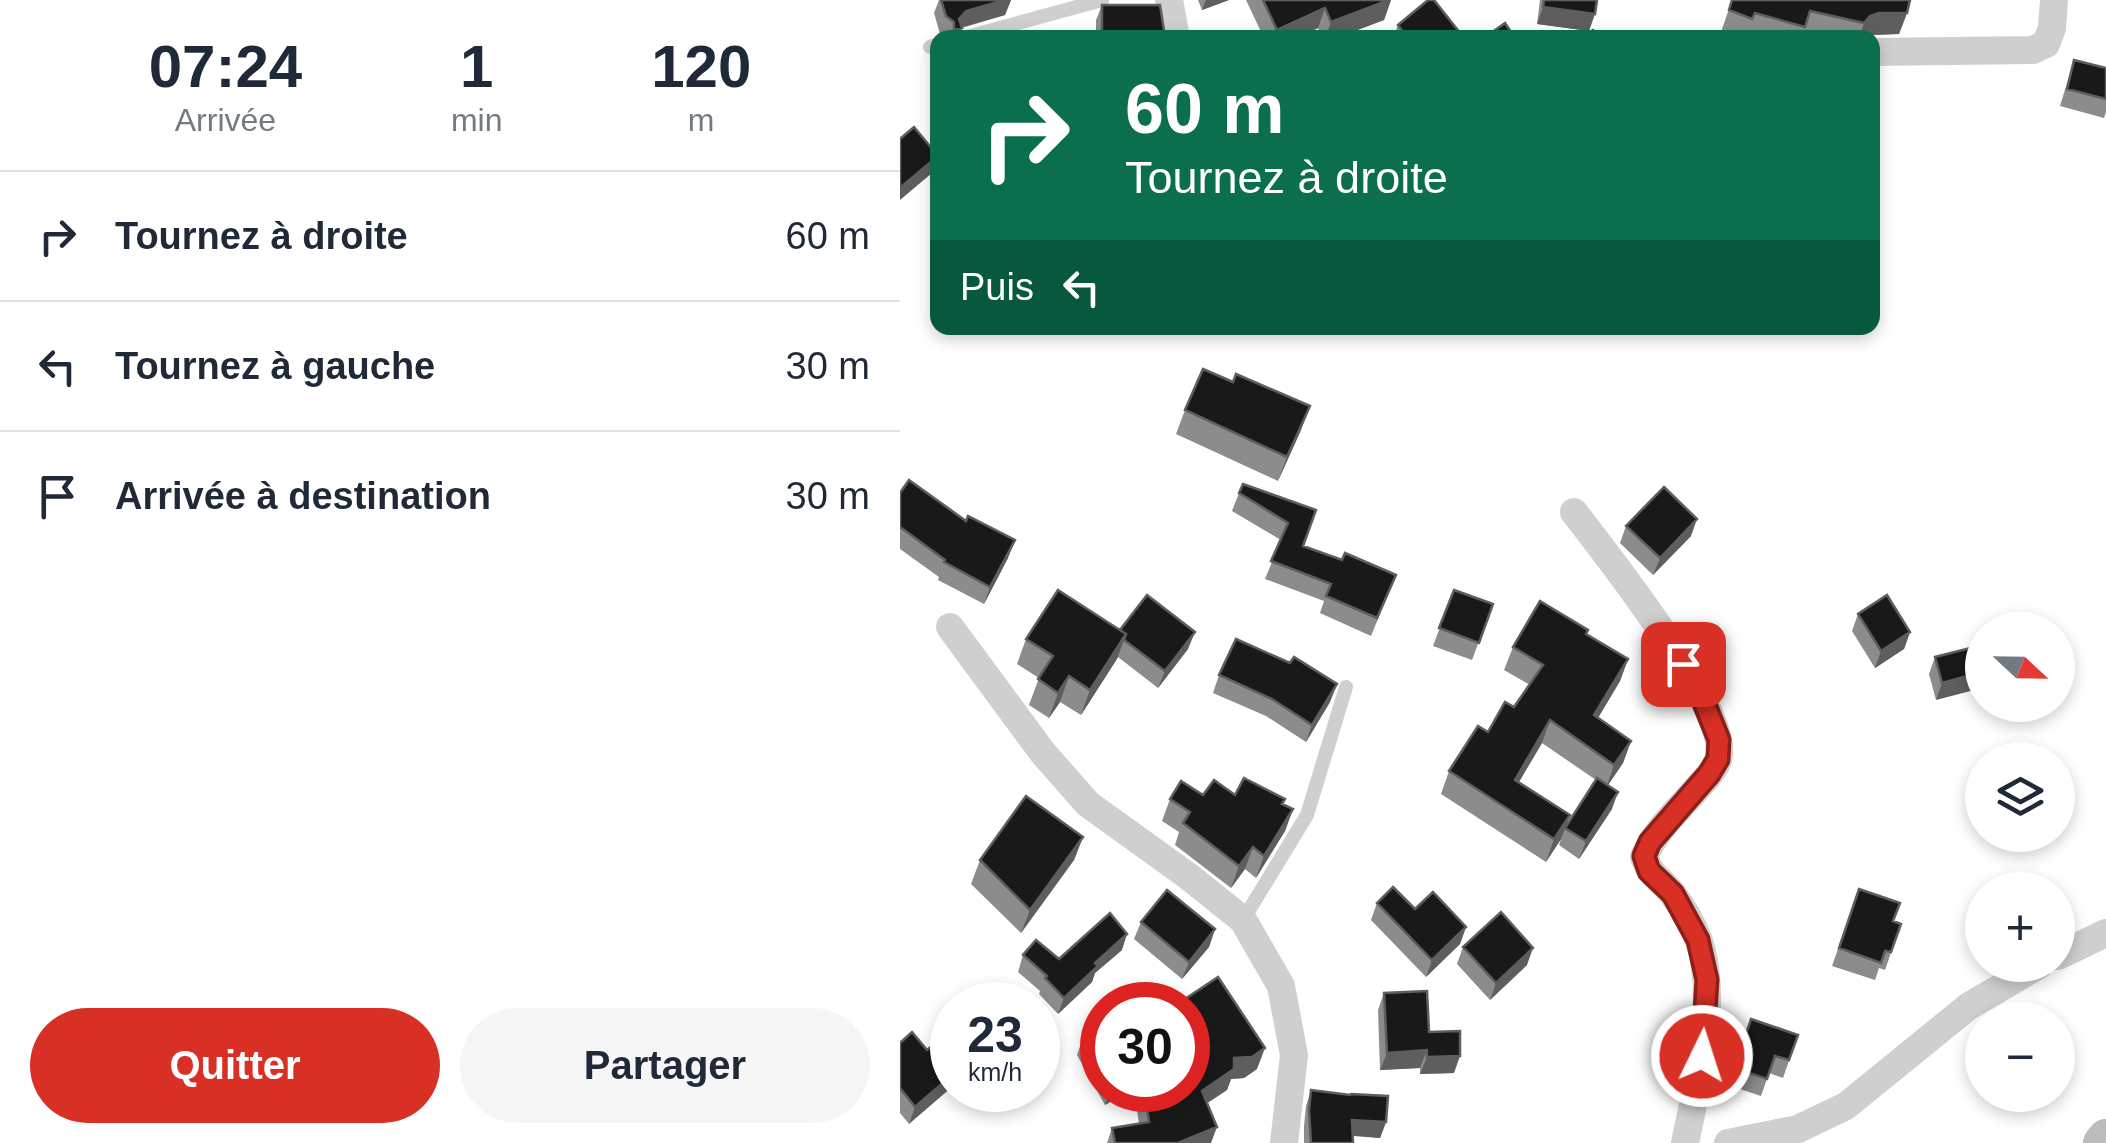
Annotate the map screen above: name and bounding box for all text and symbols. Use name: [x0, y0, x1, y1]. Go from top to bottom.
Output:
text: 07:24: [149, 33, 302, 100]
text: 1: [460, 33, 493, 100]
text: 120: [651, 33, 751, 100]
icon: right: [960, 70, 1090, 200]
text: 60 m: [1125, 70, 1285, 148]
text: Arrivée: [175, 102, 276, 138]
text: min: [451, 102, 502, 138]
text: m: [688, 102, 715, 138]
text: Tournez à droite: [1125, 152, 1448, 203]
icon: right: [30, 209, 85, 264]
text: Tournez à droite: [115, 215, 408, 257]
text: 60 m: [786, 215, 870, 257]
icon: left: [1054, 260, 1109, 315]
text: Puis: [960, 266, 1034, 308]
icon: left: [30, 339, 85, 394]
text: Tournez à gauche: [115, 345, 435, 387]
text: 30 m: [786, 345, 870, 387]
icon: arrive: [30, 469, 85, 524]
text: Arrivée à destination: [115, 475, 491, 517]
text: 30 m: [786, 475, 870, 517]
north arrow: [1965, 612, 2075, 722]
map controls: [1965, 612, 2075, 1112]
pin: [1641, 622, 1726, 707]
icon: arrive: [1656, 637, 1711, 692]
button: layers: [1965, 742, 2075, 852]
button: +: [1965, 872, 2075, 982]
speed limit sign: 30: [1080, 982, 1210, 1112]
button: −: [1965, 1002, 2075, 1112]
position arrow: [1650, 1004, 1754, 1108]
text: 23: [967, 1007, 1023, 1063]
button: Quitter: [30, 1008, 440, 1123]
button: Partager: [460, 1008, 870, 1123]
text: km/h: [968, 1058, 1022, 1086]

